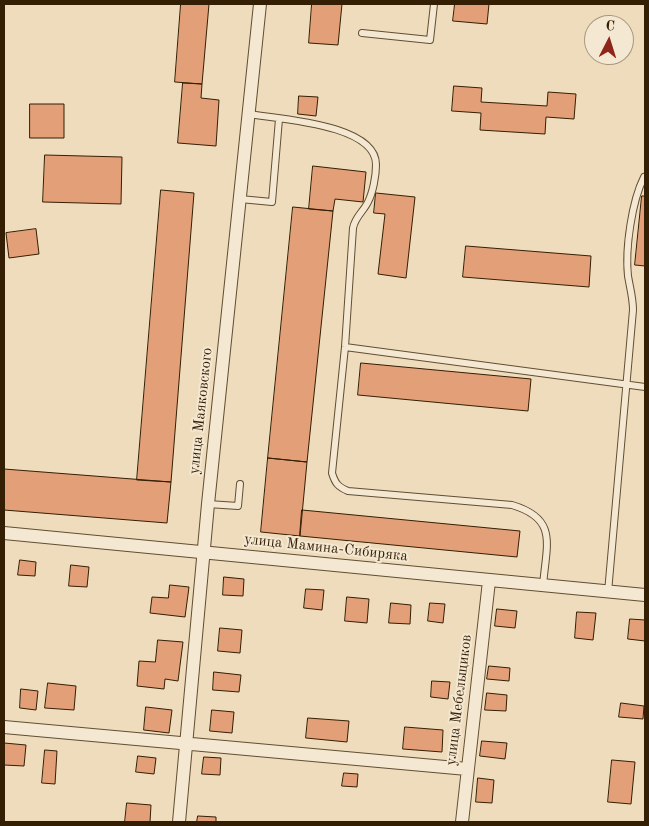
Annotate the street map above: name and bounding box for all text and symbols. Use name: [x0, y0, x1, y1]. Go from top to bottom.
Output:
north arrow: [584, 15, 634, 65]
text: С: [605, 19, 615, 33]
street label: улица Маяковского: [185, 347, 217, 475]
street label: улица Мамина-Сибиряка: [243, 530, 409, 566]
street label: улица Мебельщиков: [442, 633, 476, 767]

